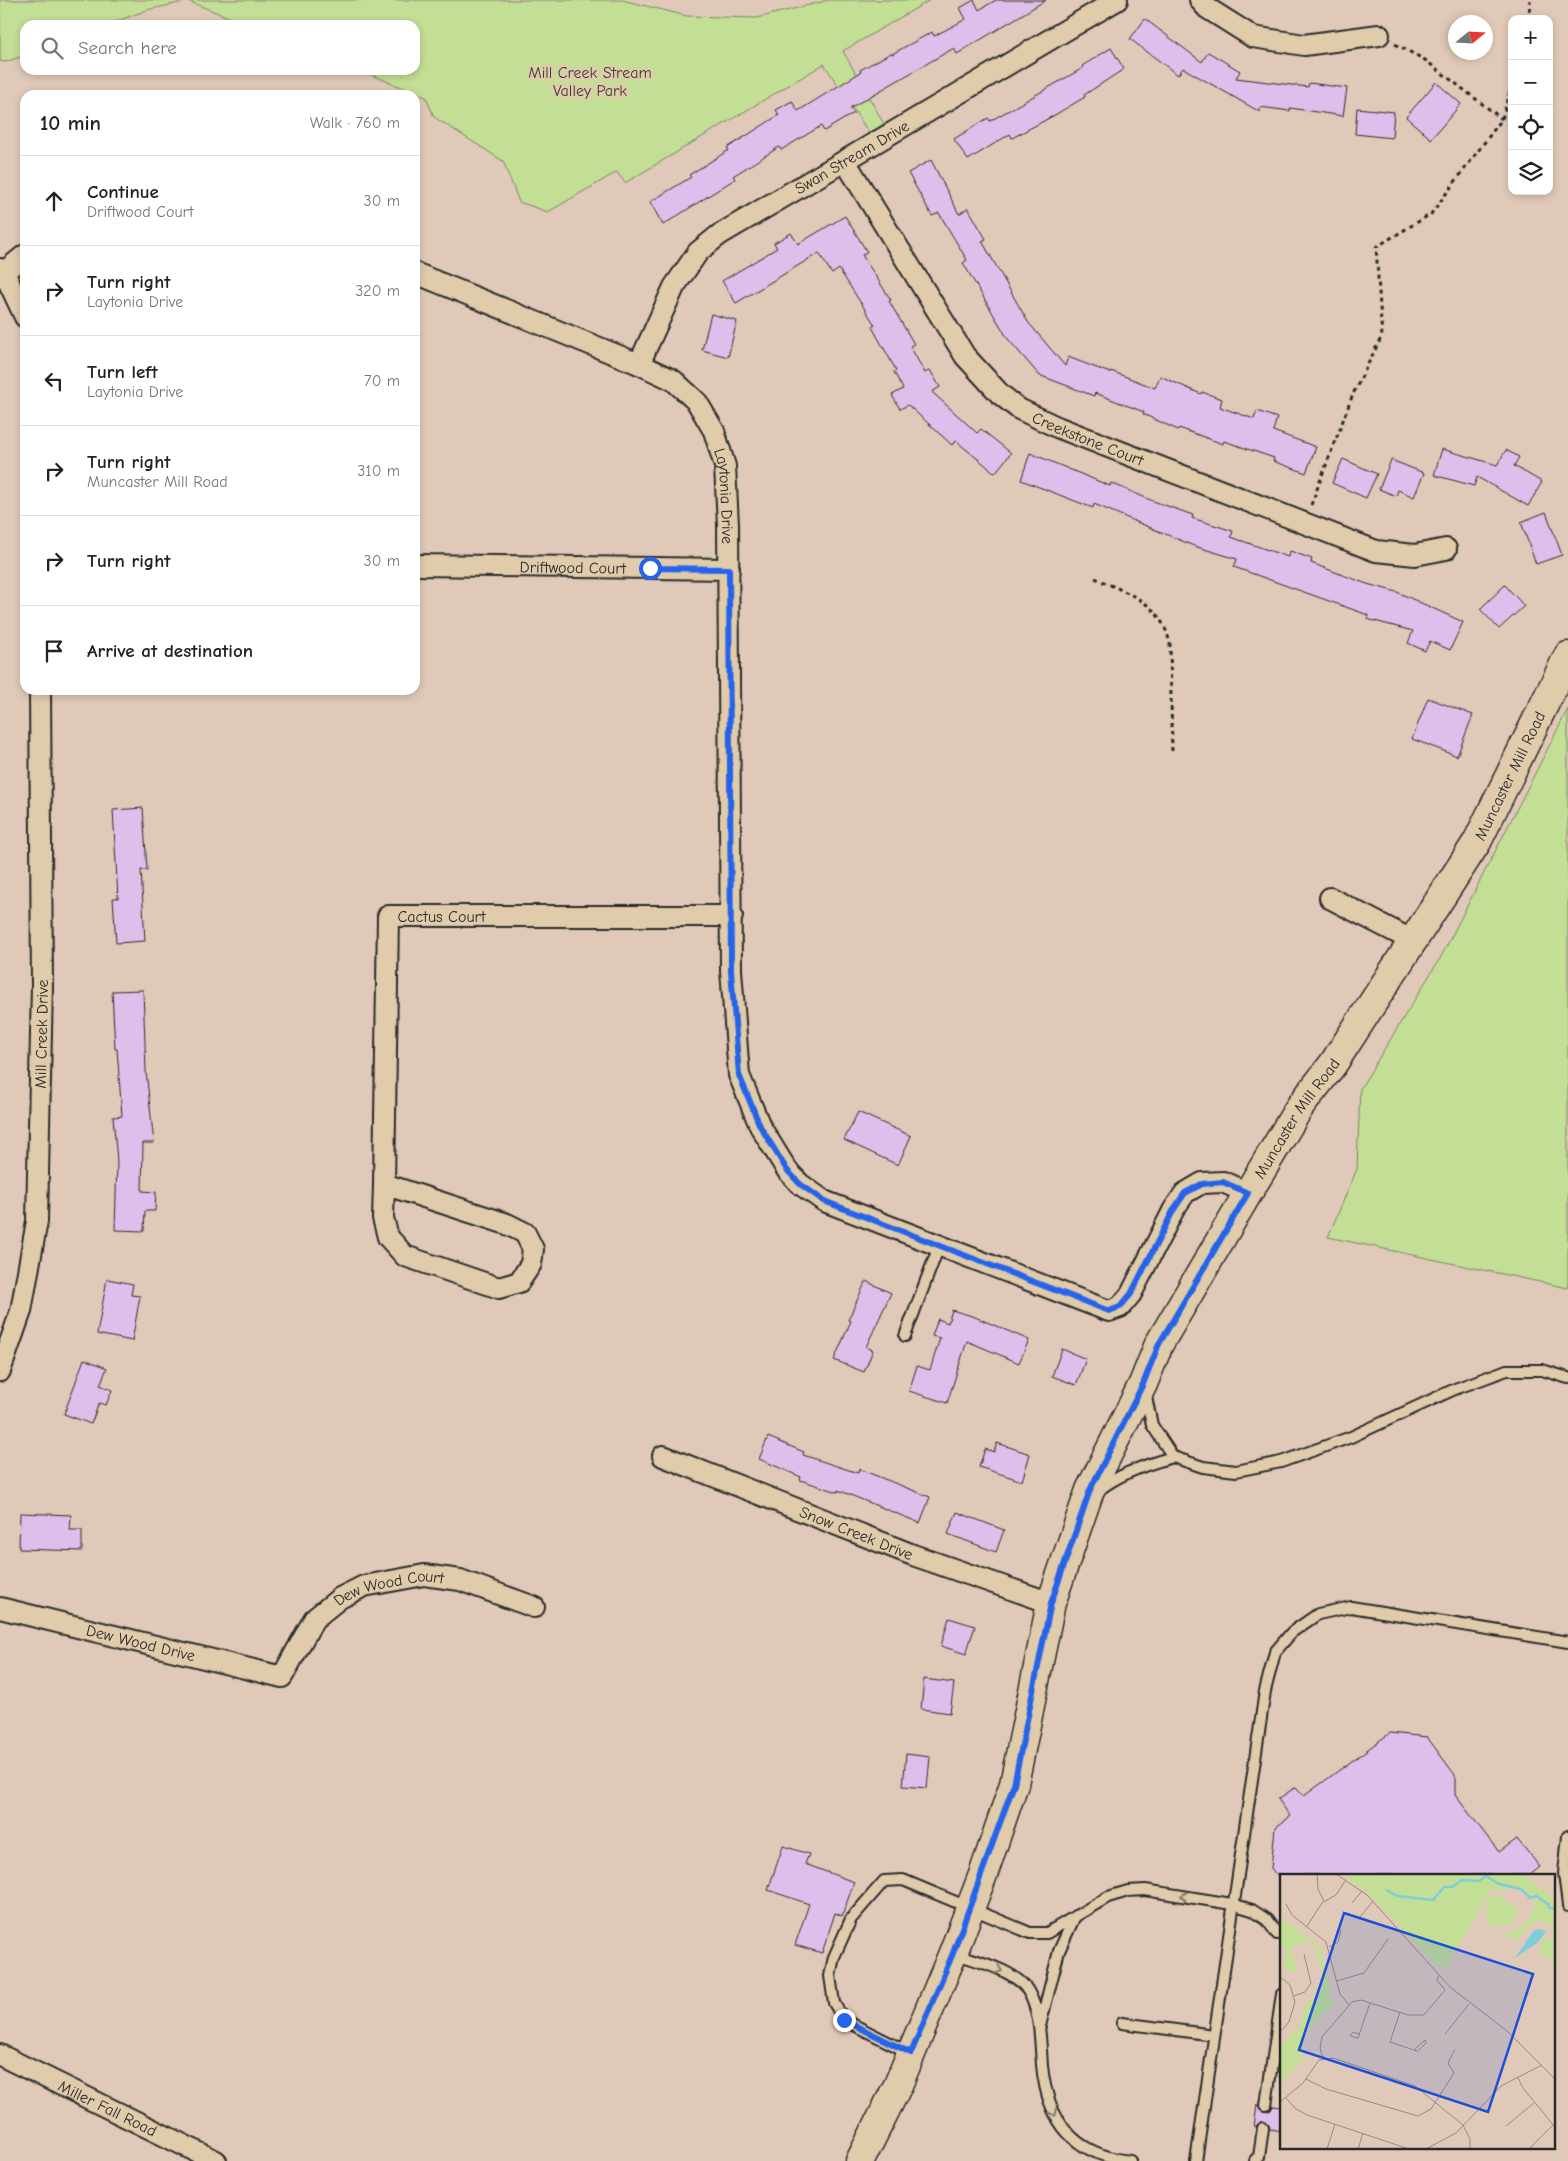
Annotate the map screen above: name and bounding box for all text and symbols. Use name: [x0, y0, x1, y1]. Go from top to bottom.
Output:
north arrow: [1448, 15, 1493, 60]
map controls: [1508, 15, 1553, 195]
button: +: [1508, 15, 1553, 60]
search box: [20, 20, 420, 75]
icon: search: [38, 34, 66, 62]
text: Search here: [78, 37, 177, 59]
button: −: [1508, 60, 1553, 105]
park label: Mill Creek Stream Valley Park: [528, 64, 652, 100]
button: locate: [1508, 105, 1553, 150]
text: 10 min: [40, 111, 101, 135]
text: Walk · 760 m: [310, 114, 400, 132]
street label: Swan Stream Drive: [792, 117, 912, 198]
button: layers: [1508, 150, 1553, 195]
text: Continue: [87, 181, 159, 203]
icon: ahead: [40, 187, 68, 215]
text: 30 m: [364, 192, 400, 210]
text: Driftwood Court: [87, 203, 194, 221]
text: Turn right: [87, 271, 171, 293]
icon: right: [40, 277, 68, 305]
text: 320 m: [355, 282, 400, 300]
text: Laytonia Drive: [87, 293, 183, 311]
text: Turn left: [87, 361, 158, 383]
icon: left: [40, 367, 68, 395]
text: 70 m: [364, 372, 400, 390]
text: Laytonia Drive: [87, 383, 183, 401]
street label: Creekstone Court: [1029, 409, 1146, 470]
street label: Laytonia Drive: [710, 446, 736, 544]
text: Turn right: [87, 451, 171, 473]
icon: right: [40, 457, 68, 485]
text: 310 m: [357, 462, 400, 480]
text: Muncaster Mill Road: [87, 473, 228, 491]
icon: right: [40, 547, 68, 575]
text: Turn right: [87, 550, 171, 572]
text: 30 m: [364, 552, 400, 570]
route start: [639, 557, 662, 580]
street label: Driftwood Court: [520, 558, 627, 578]
icon: arrive: [40, 637, 68, 665]
text: Arrive at destination: [87, 640, 253, 662]
street label: Muncaster Mill Road: [1471, 709, 1549, 843]
street label: Cactus Court: [398, 908, 486, 926]
street label: Mill Creek Drive: [32, 979, 52, 1089]
street label: Muncaster Mill Road: [1251, 1055, 1344, 1182]
street label: Snow Creek Drive: [797, 1503, 915, 1564]
street label: Dew Wood Court: [330, 1567, 446, 1610]
street label: Dew Wood Drive: [84, 1621, 197, 1665]
inset map: [1280, 1874, 1556, 2148]
one-way arrow: [1180, 1892, 1188, 1902]
one-way arrow: [994, 1964, 1003, 1974]
route end: [833, 2009, 856, 2032]
street label: Miller Fall Road: [55, 2077, 159, 2141]
one-way arrow: [1048, 2108, 1058, 2117]

